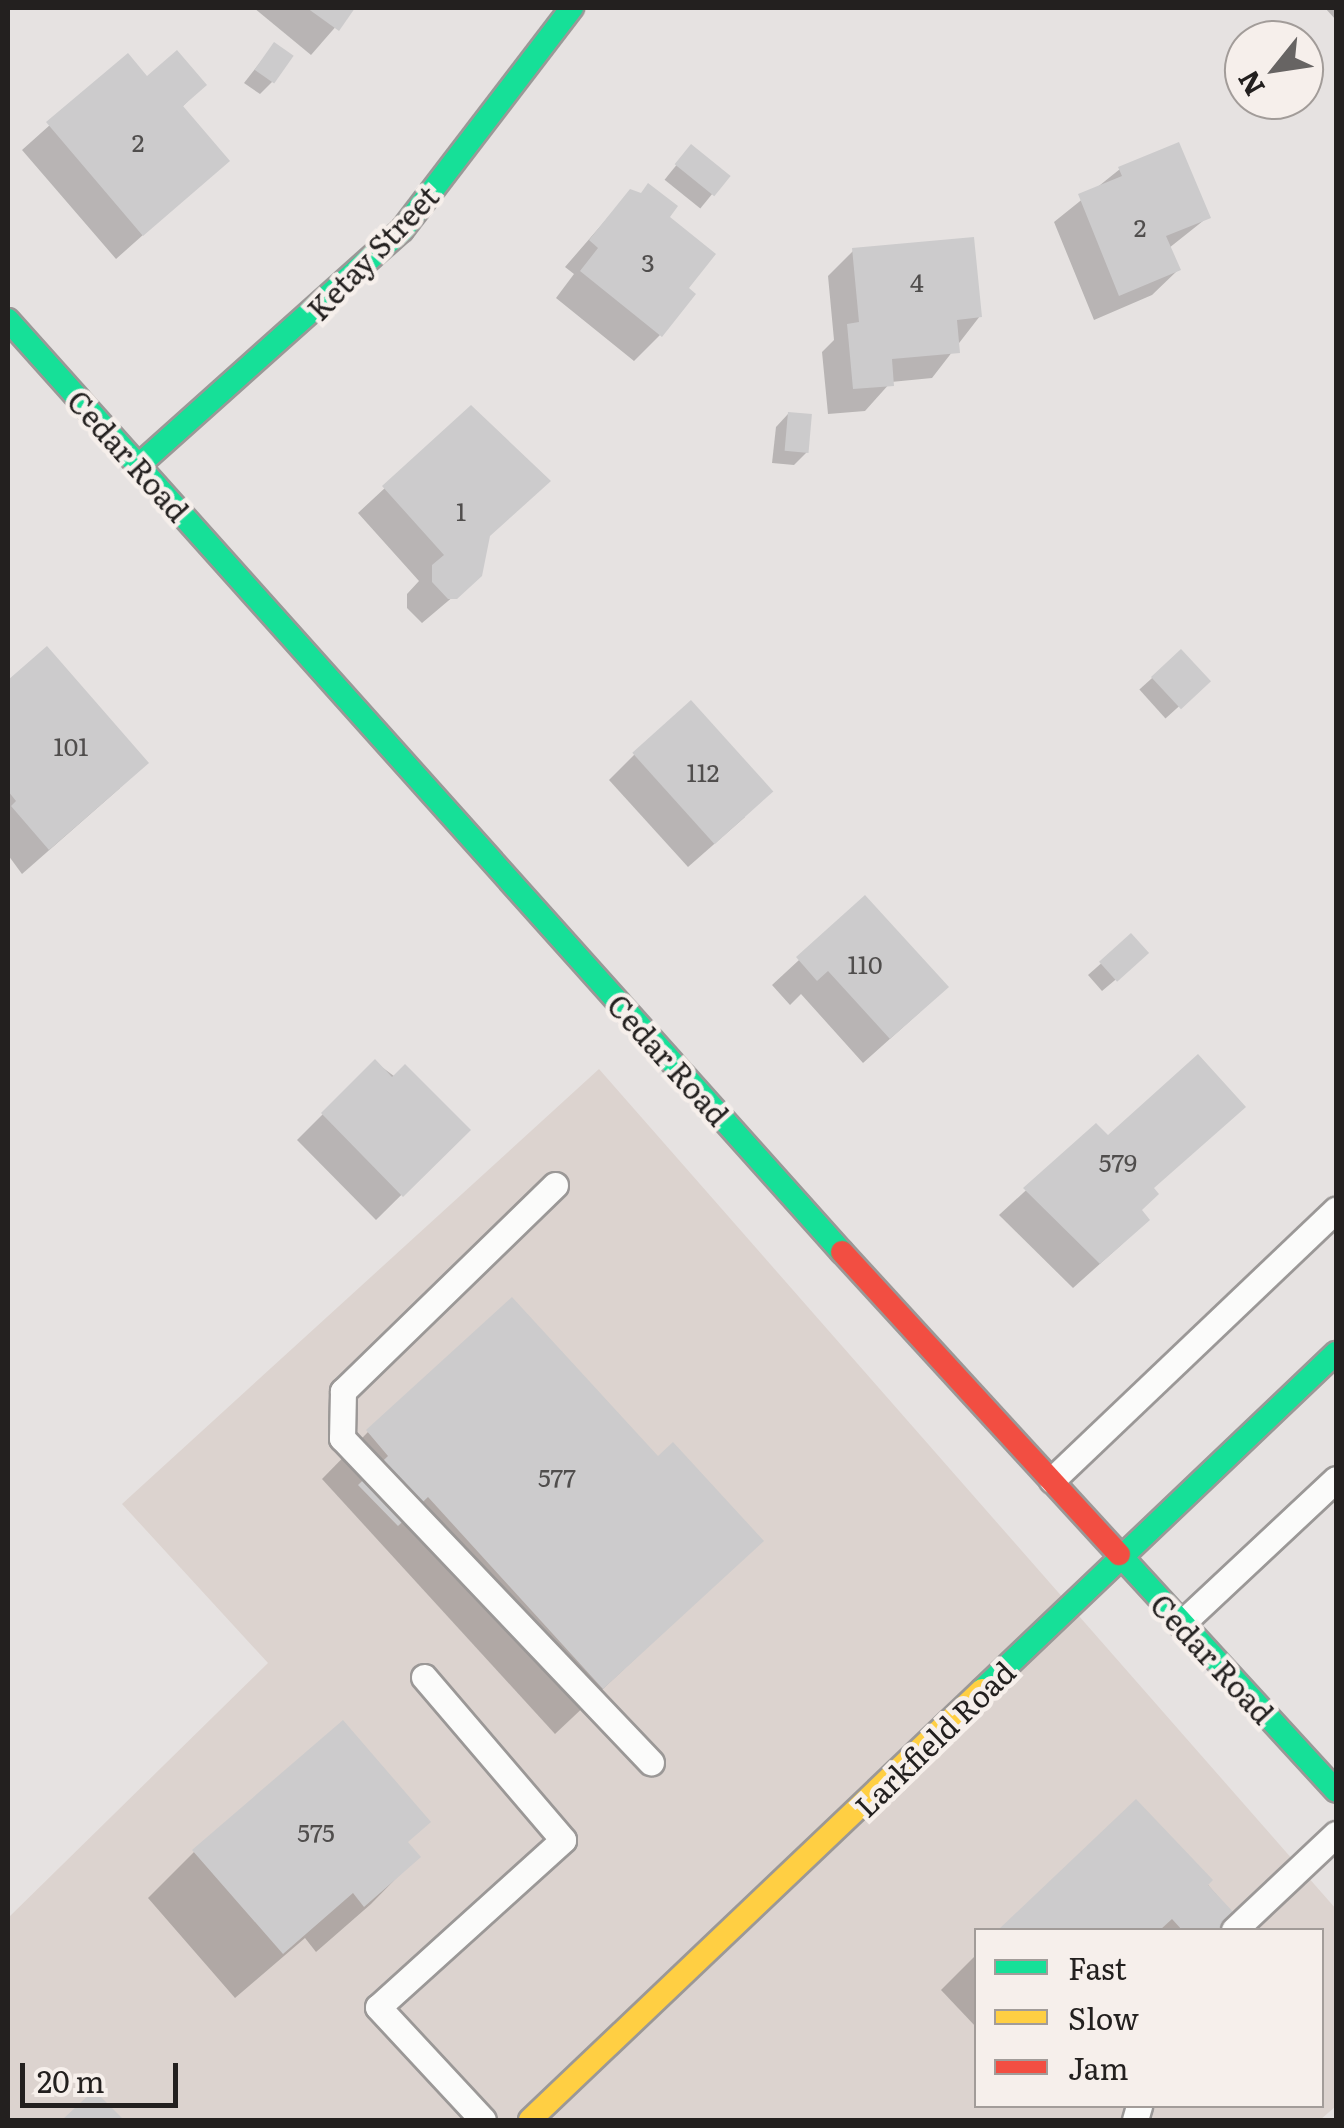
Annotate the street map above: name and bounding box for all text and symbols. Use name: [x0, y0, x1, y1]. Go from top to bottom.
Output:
north arrow: [1224, 20, 1324, 120]
text: N: [1226, 63, 1274, 105]
house number: 2: [132, 127, 144, 157]
street label: Ketay Street: [299, 177, 445, 327]
house number: 2: [1134, 212, 1146, 242]
house number: 3: [641, 247, 655, 277]
house number: 4: [910, 267, 924, 297]
street label: Cedar Road: [61, 382, 197, 528]
house number: 1: [456, 496, 466, 526]
house number: 101: [54, 731, 88, 761]
house number: 112: [686, 757, 720, 787]
house number: 110: [848, 949, 882, 979]
street label: Cedar Road: [601, 986, 737, 1132]
house number: 579: [1099, 1147, 1137, 1177]
house number: 577: [538, 1462, 576, 1492]
street label: Cedar Road: [1144, 1586, 1282, 1730]
street label: Larkfield Road: [847, 1653, 1021, 1823]
house number: 575: [297, 1817, 335, 1847]
legend: [974, 1928, 1324, 2108]
text: Fast: [1068, 1945, 1127, 1989]
text: Slow: [1068, 1995, 1139, 2039]
scale bar: [25, 2043, 182, 2105]
text: Jam: [1068, 2045, 1128, 2089]
text: 20 m: [37, 2058, 105, 2102]

